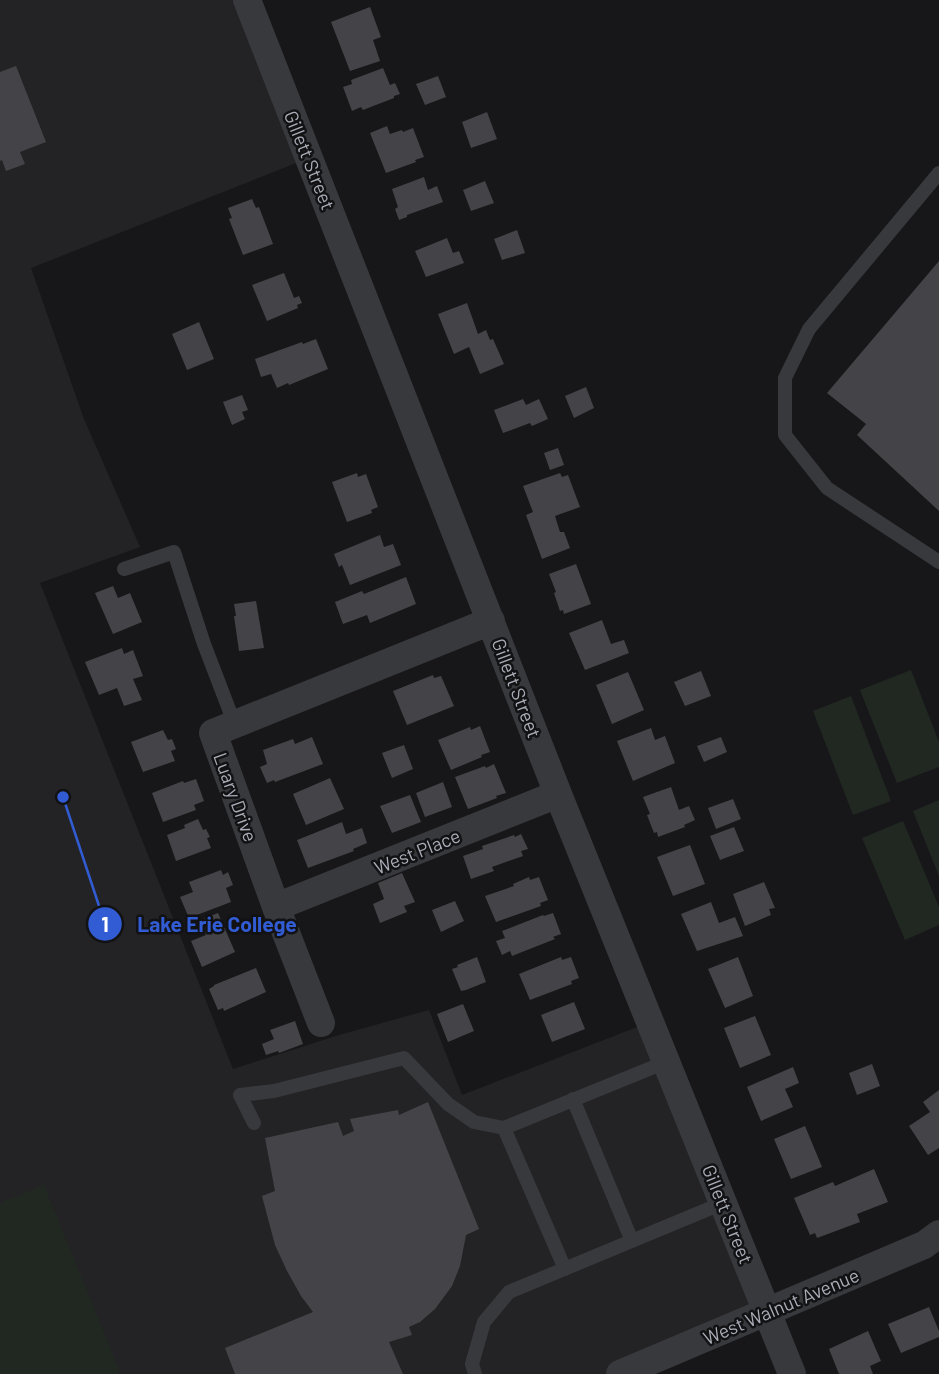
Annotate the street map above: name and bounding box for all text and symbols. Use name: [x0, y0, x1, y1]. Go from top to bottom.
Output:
street label: Gillett Street: [280, 107, 340, 213]
street label: Gillett Street: [487, 635, 547, 741]
street label: Luary Drive: [209, 749, 263, 845]
street label: West Place: [371, 823, 463, 879]
callout: Lake Erie College: [88, 903, 311, 945]
text: 1: [101, 911, 109, 936]
text: Lake Erie College: [137, 911, 297, 936]
street label: Gillett Street: [698, 1161, 758, 1267]
street label: West Walnut Avenue: [700, 1263, 862, 1349]

